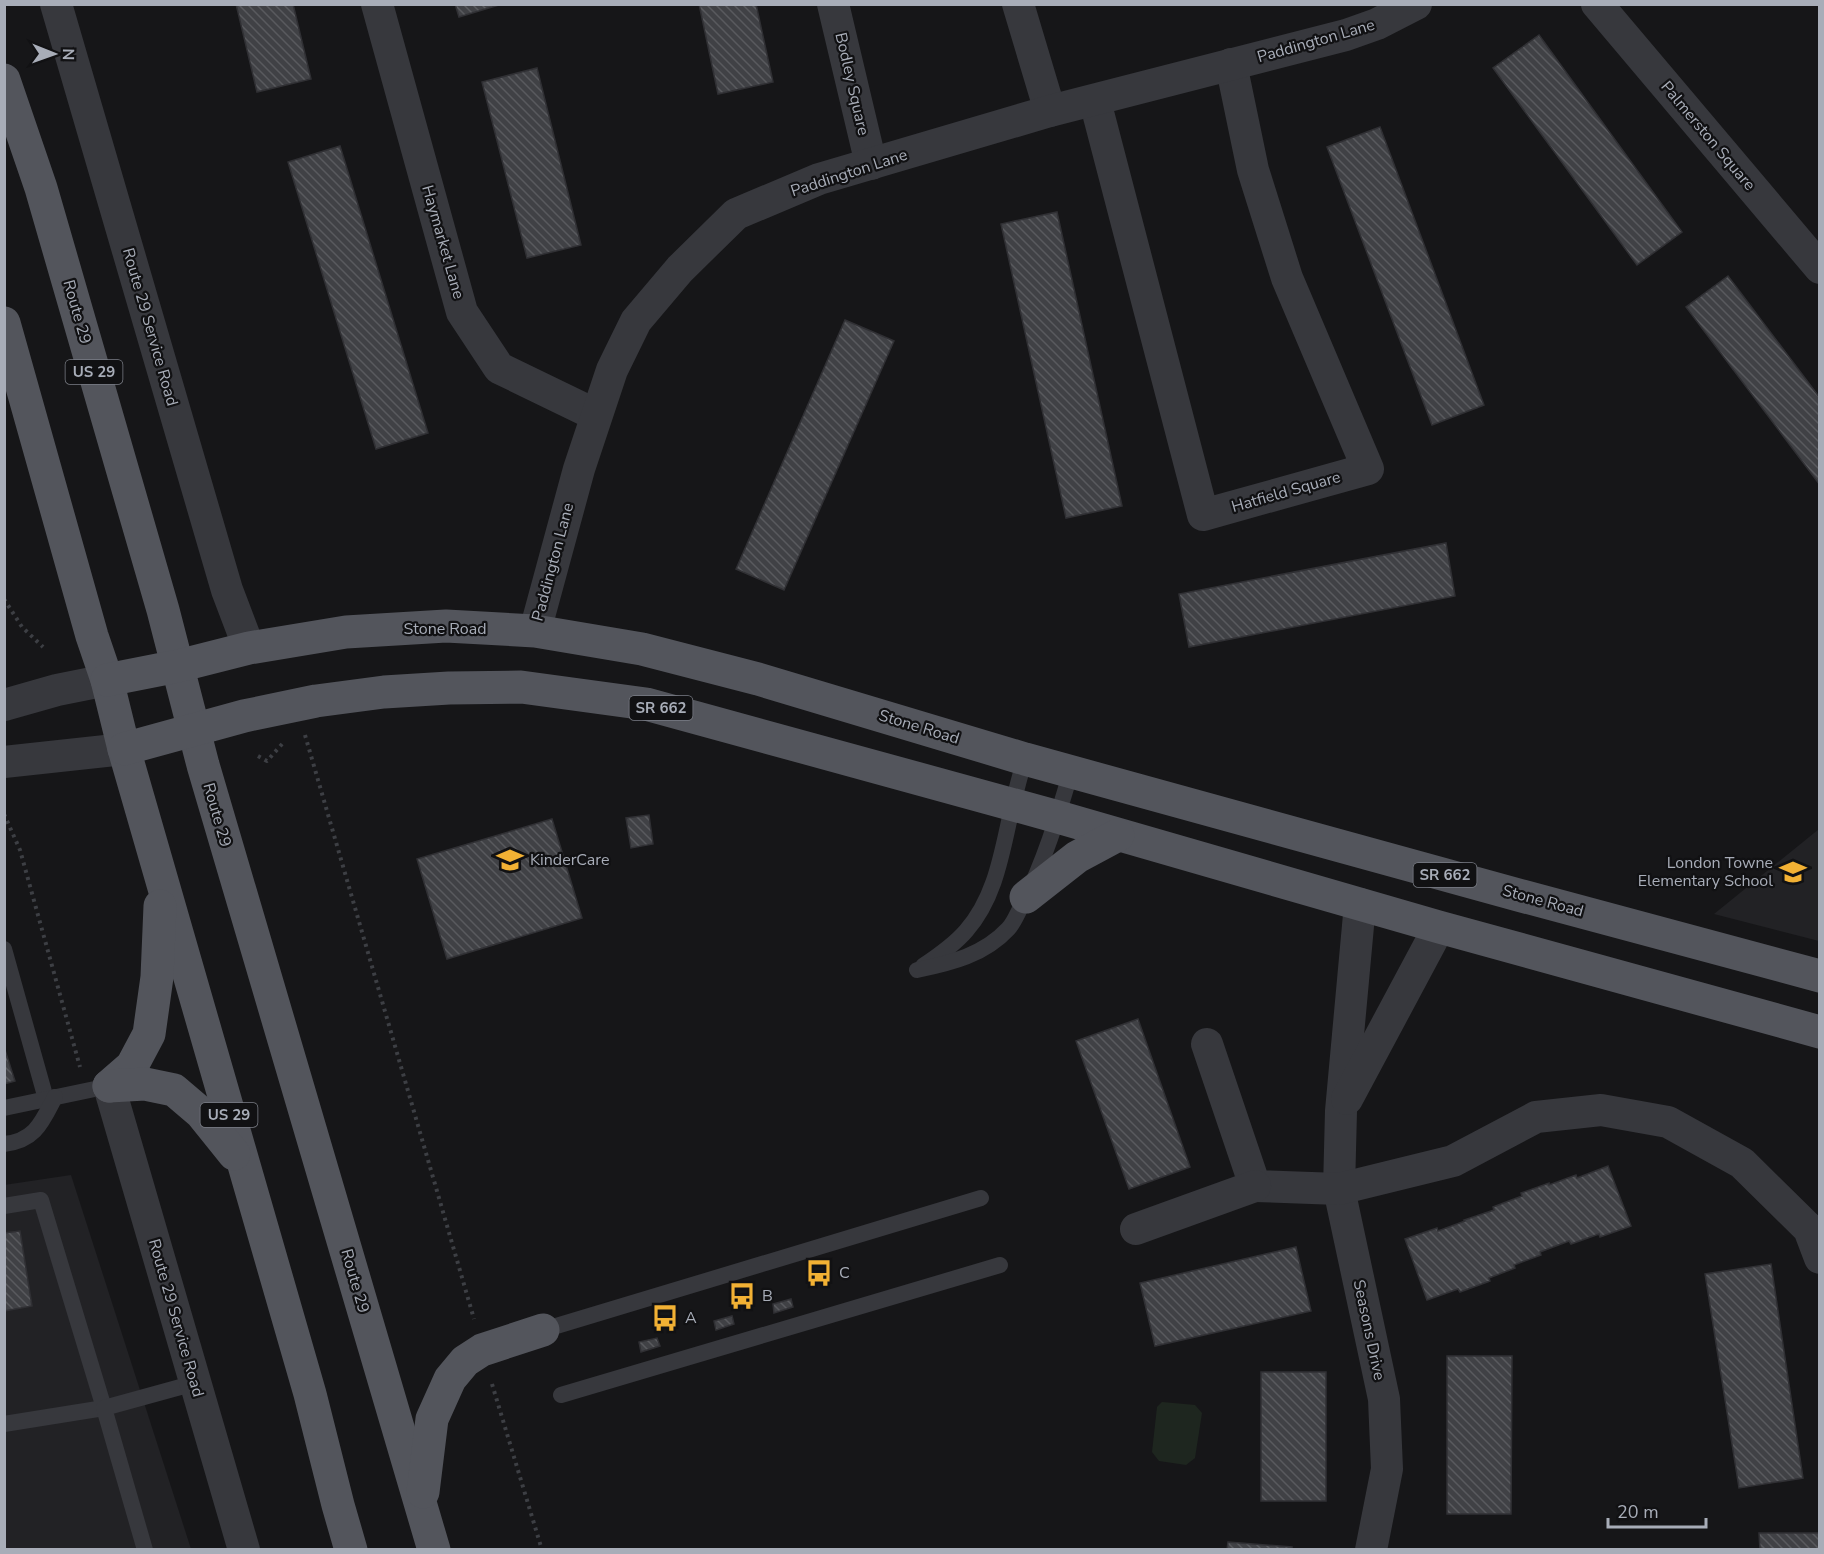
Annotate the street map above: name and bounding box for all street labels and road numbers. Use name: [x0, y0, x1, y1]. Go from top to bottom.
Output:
street label: Paddington Lane: [1255, 14, 1377, 68]
street label: Bodley Square: [829, 30, 875, 138]
street label: Palmerston Square: [1656, 77, 1760, 195]
street label: Paddington Lane: [788, 144, 910, 202]
street label: Haymarket Lane: [416, 182, 470, 302]
street label: Route 29 Service Road: [117, 245, 183, 409]
street label: Route 29: [57, 277, 97, 347]
road number: US 29: [66, 360, 122, 384]
street label: Hatfield Square: [1229, 466, 1343, 518]
street label: Paddington Lane: [527, 500, 579, 624]
street label: Stone Road: [403, 618, 487, 640]
road number: SR 662: [630, 696, 692, 720]
street label: Stone Road: [876, 704, 962, 750]
street label: Route 29: [197, 780, 237, 850]
road number: SR 662: [1414, 863, 1476, 887]
street label: Stone Road: [1500, 880, 1586, 922]
road number: US 29: [200, 1103, 258, 1127]
street label: Route 29 Service Road: [143, 1236, 209, 1400]
street label: Route 29: [335, 1246, 375, 1316]
street label: Seasons Drive: [1348, 1278, 1390, 1382]

